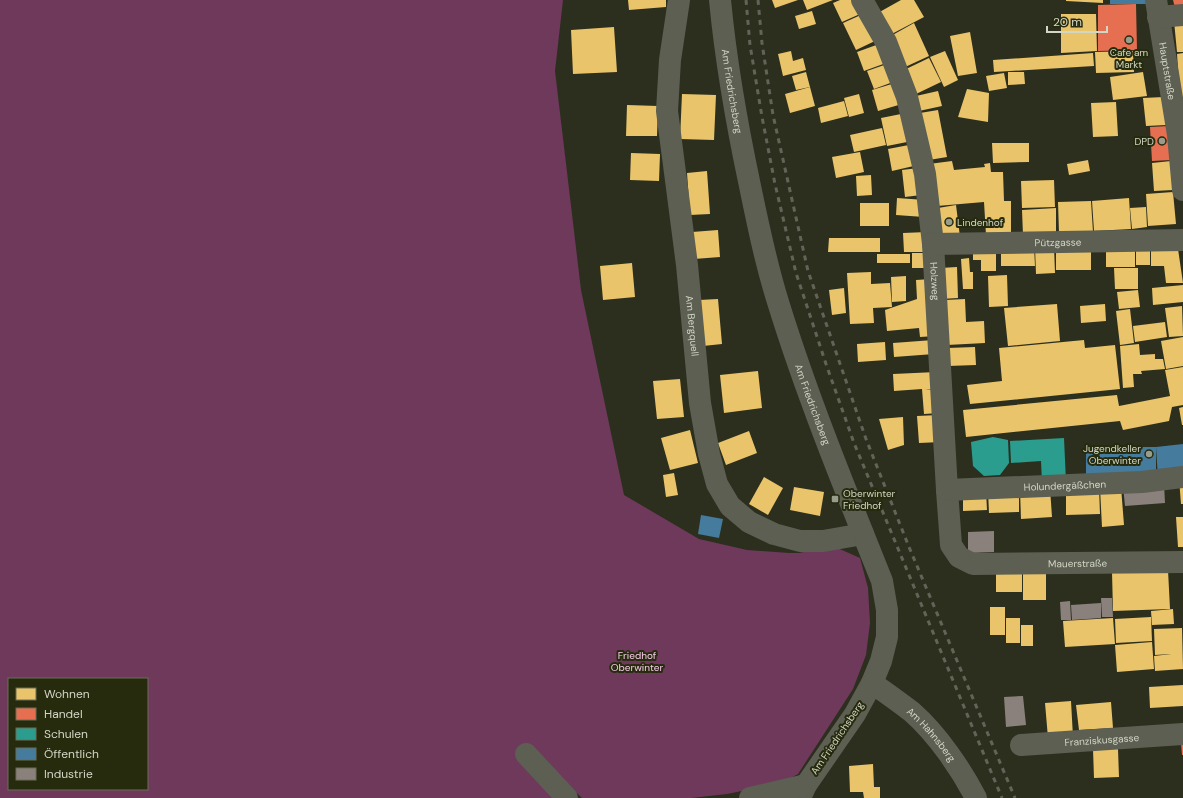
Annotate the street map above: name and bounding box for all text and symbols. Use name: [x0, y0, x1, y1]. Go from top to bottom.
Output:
scale bar: [1047, 8, 1107, 34]
text: 20 m: [1053, 14, 1082, 30]
marker: Cafe am Markt: [1124, 35, 1134, 45]
street label: Hauptstraße: [1156, 41, 1179, 101]
place label: Cafe am Markt: [1110, 46, 1148, 71]
street label: Am Friedrichsberg: [719, 48, 746, 135]
place label: DPD: [1134, 135, 1154, 148]
marker: DPD: [1157, 136, 1167, 146]
place label: Lindenhof: [957, 216, 1004, 229]
marker: Lindenhof: [944, 217, 954, 227]
street label: Pützgasse: [1034, 235, 1082, 249]
street label: Holzweg: [928, 262, 943, 301]
street label: Am Bergquell: [683, 295, 702, 357]
street label: Am Friedrichsberg: [792, 362, 834, 447]
place label: Jugendkeller Oberwinter: [1083, 442, 1141, 467]
marker: Jugendkeller Oberwinter: [1144, 449, 1154, 459]
street label: Holundergäßchen: [1023, 477, 1107, 493]
place label: Oberwinter Friedhof: [843, 487, 896, 512]
marker: Oberwinter Friedhof: [830, 494, 840, 504]
street label: Mauerstraße: [1048, 556, 1108, 570]
park label: Friedhof Oberwinter: [611, 649, 663, 674]
legend: [8, 678, 148, 790]
text: Wohnen: [44, 686, 90, 702]
street label: Am Friedrichsberg: [808, 699, 866, 777]
street label: Am Hahnsberg: [904, 704, 959, 764]
text: Handel: [44, 706, 83, 722]
text: Schulen: [44, 726, 88, 742]
street label: Franziskusgasse: [1064, 730, 1140, 749]
text: Öffentlich: [44, 746, 99, 762]
text: Industrie: [44, 766, 93, 782]

